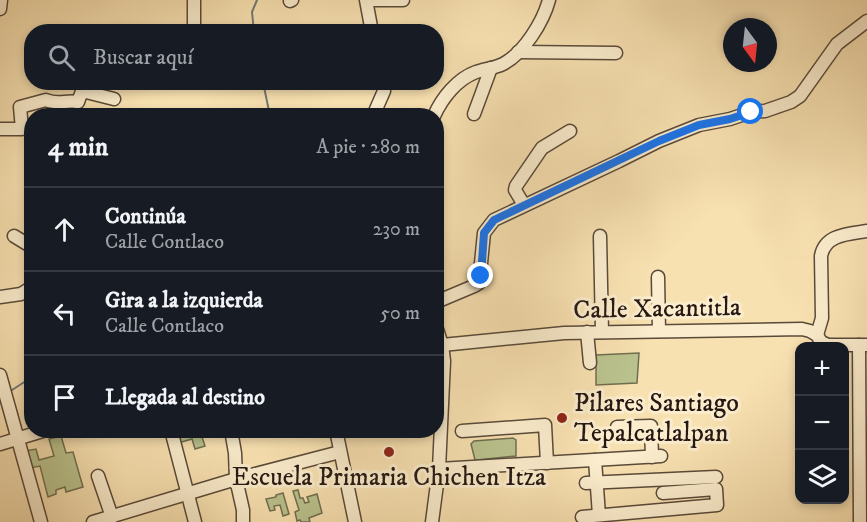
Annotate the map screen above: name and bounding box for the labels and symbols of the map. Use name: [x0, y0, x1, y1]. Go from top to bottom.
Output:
north arrow: [723, 18, 777, 72]
route start: [737, 98, 763, 124]
route end: [467, 262, 493, 288]
street label: Calle Xacantitla: [573, 291, 741, 327]
place label: Pilares Santiago Tepalcatlalpan: [574, 387, 739, 450]
marker: Pilares Santiago Tepalcatlalpan: [555, 411, 569, 425]
marker: Escuela Primaria Chichen Itza: [382, 445, 396, 459]
place label: Escuela Primaria Chichen Itza: [232, 461, 546, 494]

